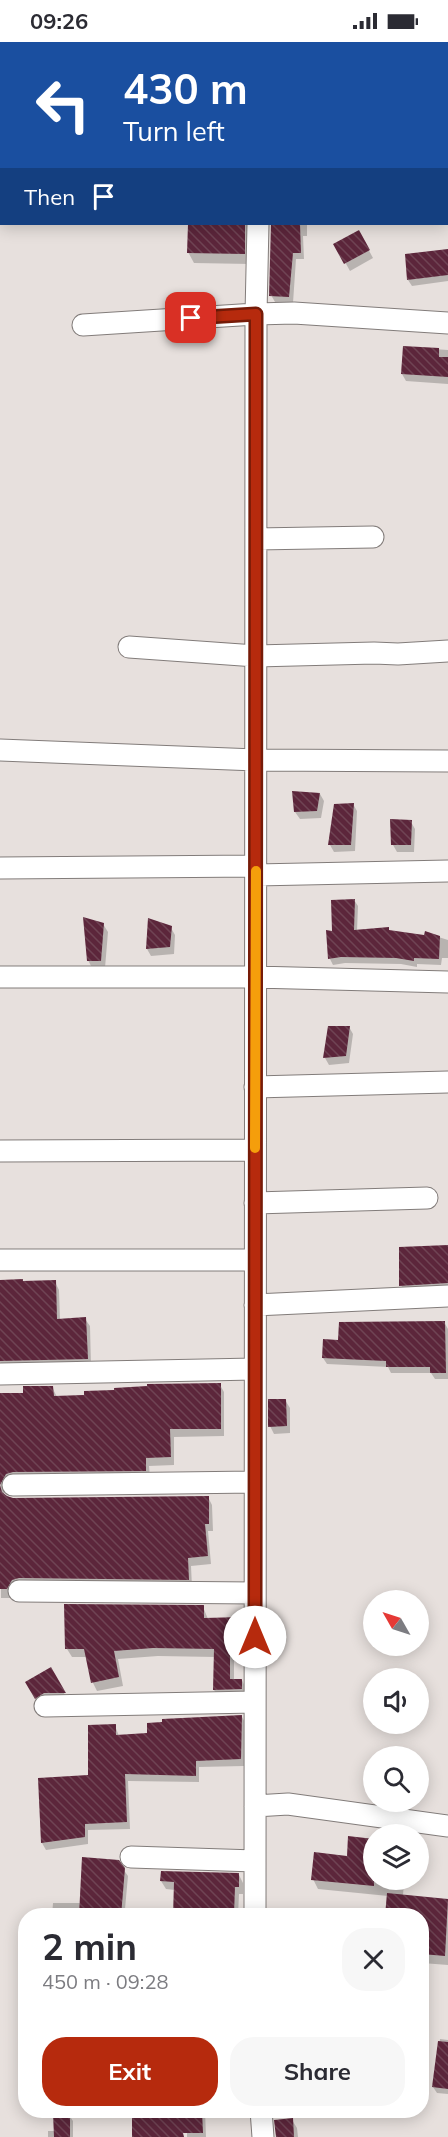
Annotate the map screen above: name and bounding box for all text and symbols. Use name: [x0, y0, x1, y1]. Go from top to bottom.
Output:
text: 09:26: [30, 7, 88, 35]
text: 430 m: [123, 62, 248, 115]
icon: left: [24, 66, 102, 144]
text: Turn left: [123, 114, 225, 148]
icon: arrive: [87, 180, 120, 213]
text: Then: [24, 183, 75, 211]
pin: [165, 292, 216, 343]
icon: arrive: [174, 301, 207, 334]
north arrow: [363, 1590, 429, 1656]
map controls: [363, 1590, 429, 1890]
position arrow: [223, 1605, 287, 1669]
button: sound: [363, 1668, 429, 1734]
button: search: [363, 1746, 429, 1812]
button: layers: [363, 1824, 429, 1890]
text: 2 min: [42, 1924, 137, 1969]
button: close: [342, 1928, 405, 1991]
text: 450 m · 09:28: [42, 1969, 168, 1994]
button: Exit: [42, 2037, 218, 2106]
button: Share: [230, 2037, 405, 2106]

